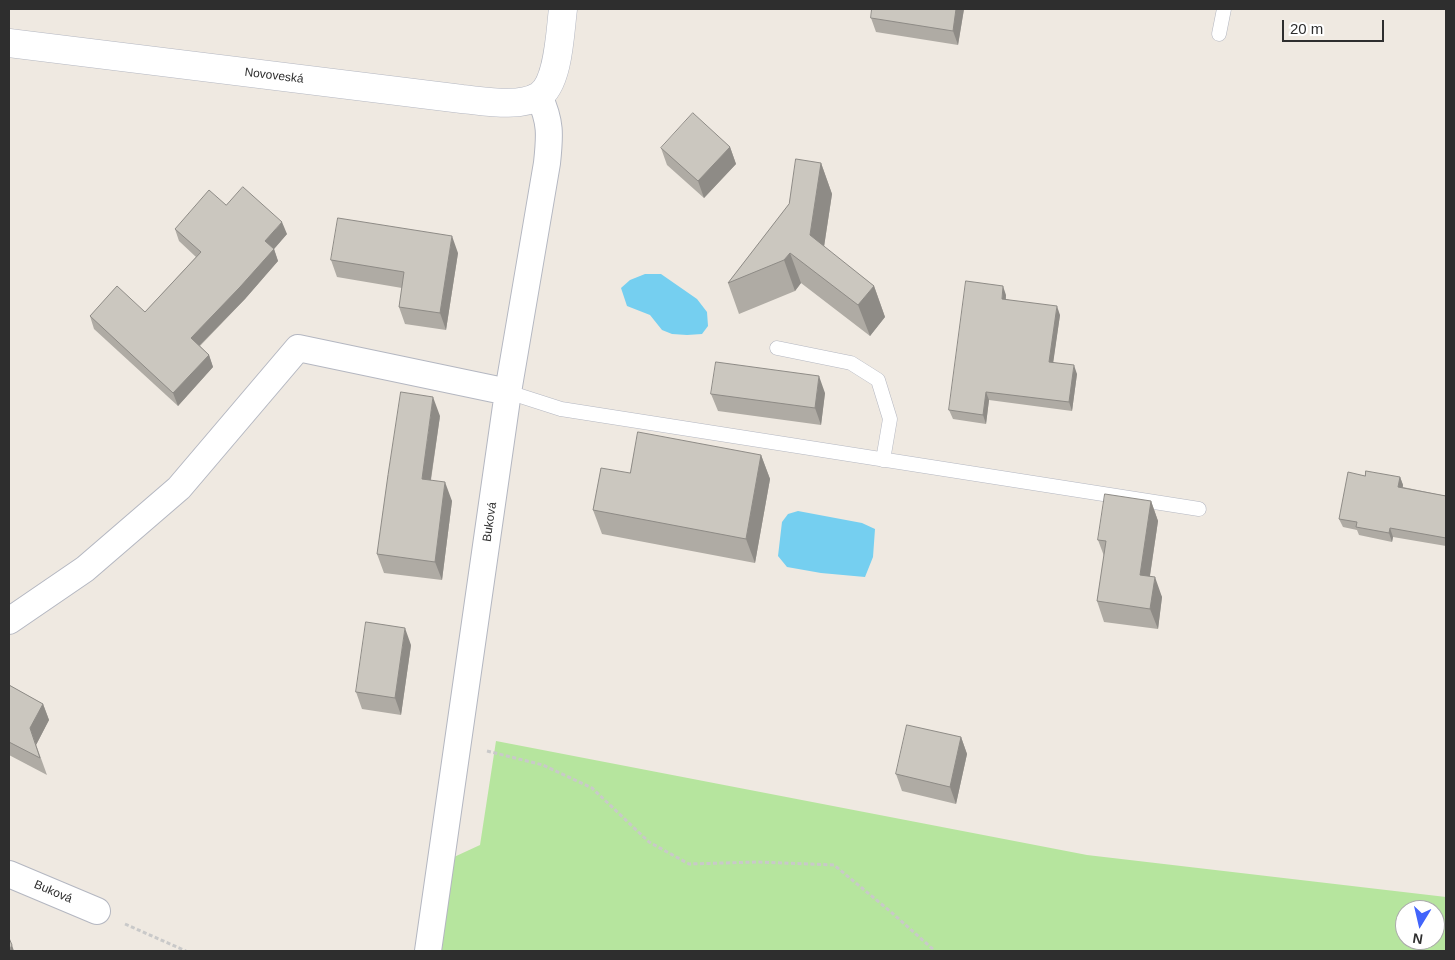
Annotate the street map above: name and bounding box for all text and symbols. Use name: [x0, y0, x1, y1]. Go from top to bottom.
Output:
scale bar: [1285, 10, 1388, 42]
text: 20 m: [1290, 20, 1323, 37]
street label: Novoveská: [244, 65, 304, 87]
street label: Buková: [480, 501, 500, 543]
street label: Buková: [32, 878, 74, 906]
north arrow: [1395, 900, 1445, 950]
text: N: [1412, 930, 1424, 948]

